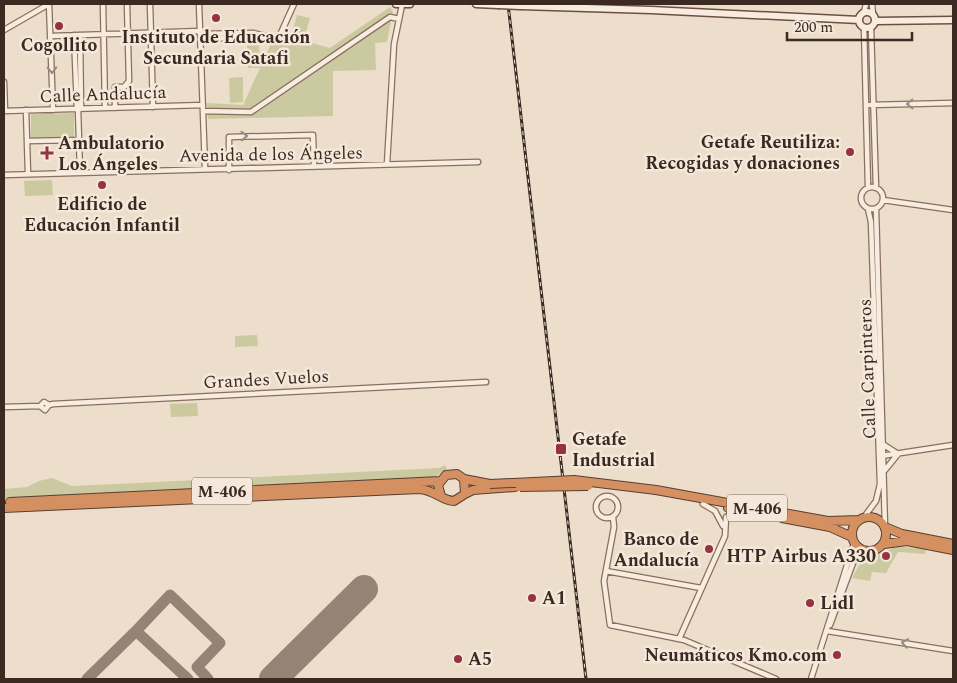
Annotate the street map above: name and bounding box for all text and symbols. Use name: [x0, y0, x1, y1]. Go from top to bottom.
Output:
scale bar: [787, 10, 912, 42]
marker: Instituto de Educación Secundaria Satafi: [210, 12, 222, 24]
text: 200 m: [794, 16, 833, 39]
marker: Cogollito: [53, 20, 65, 32]
place label: Instituto de Educación Secundaria Satafi: [122, 24, 311, 72]
place label: Cogollito: [21, 32, 97, 59]
one-way arrow: [47, 66, 58, 74]
street label: Calle Andalucía: [39, 79, 167, 110]
one-way arrow: [906, 99, 914, 109]
place label: Getafe Reutiliza: Recogidas y donaciones: [645, 129, 840, 177]
place label: Ambulatorio Los Ángeles: [58, 130, 165, 178]
one-way arrow: [241, 131, 249, 142]
street label: Avenida de los Ángeles: [179, 139, 363, 170]
marker: Ambulatorio Los Ángeles: [40, 146, 54, 160]
marker: Getafe Reutiliza: Recogidas y donaciones: [844, 146, 856, 158]
marker: Edificio de Educación Infantil: [96, 179, 108, 191]
place label: Edificio de Educación Infantil: [24, 191, 180, 239]
street label: Calle Carpinteros: [852, 298, 883, 440]
street label: Grandes Vuelos: [202, 363, 330, 396]
place label: Getafe Industrial: [572, 426, 655, 474]
marker: Getafe Industrial: [554, 442, 568, 456]
road number: M-406: [192, 478, 252, 504]
road number: M-406: [727, 494, 787, 522]
place label: Banco de Andalucía: [614, 526, 700, 574]
marker: Banco de Andalucía: [703, 543, 715, 555]
place label: HTP Airbus A330: [726, 543, 876, 570]
marker: HTP Airbus A330: [880, 550, 892, 562]
place label: A1: [542, 585, 566, 612]
place label: Lidl: [820, 590, 854, 617]
marker: A1: [526, 592, 538, 604]
marker: Lidl: [804, 597, 816, 609]
one-way arrow: [901, 638, 910, 648]
place label: Neumáticos Kmo.com: [645, 642, 827, 669]
place label: A5: [468, 646, 492, 673]
marker: Neumáticos Kmo.com: [831, 649, 843, 661]
marker: A5: [452, 653, 464, 665]

